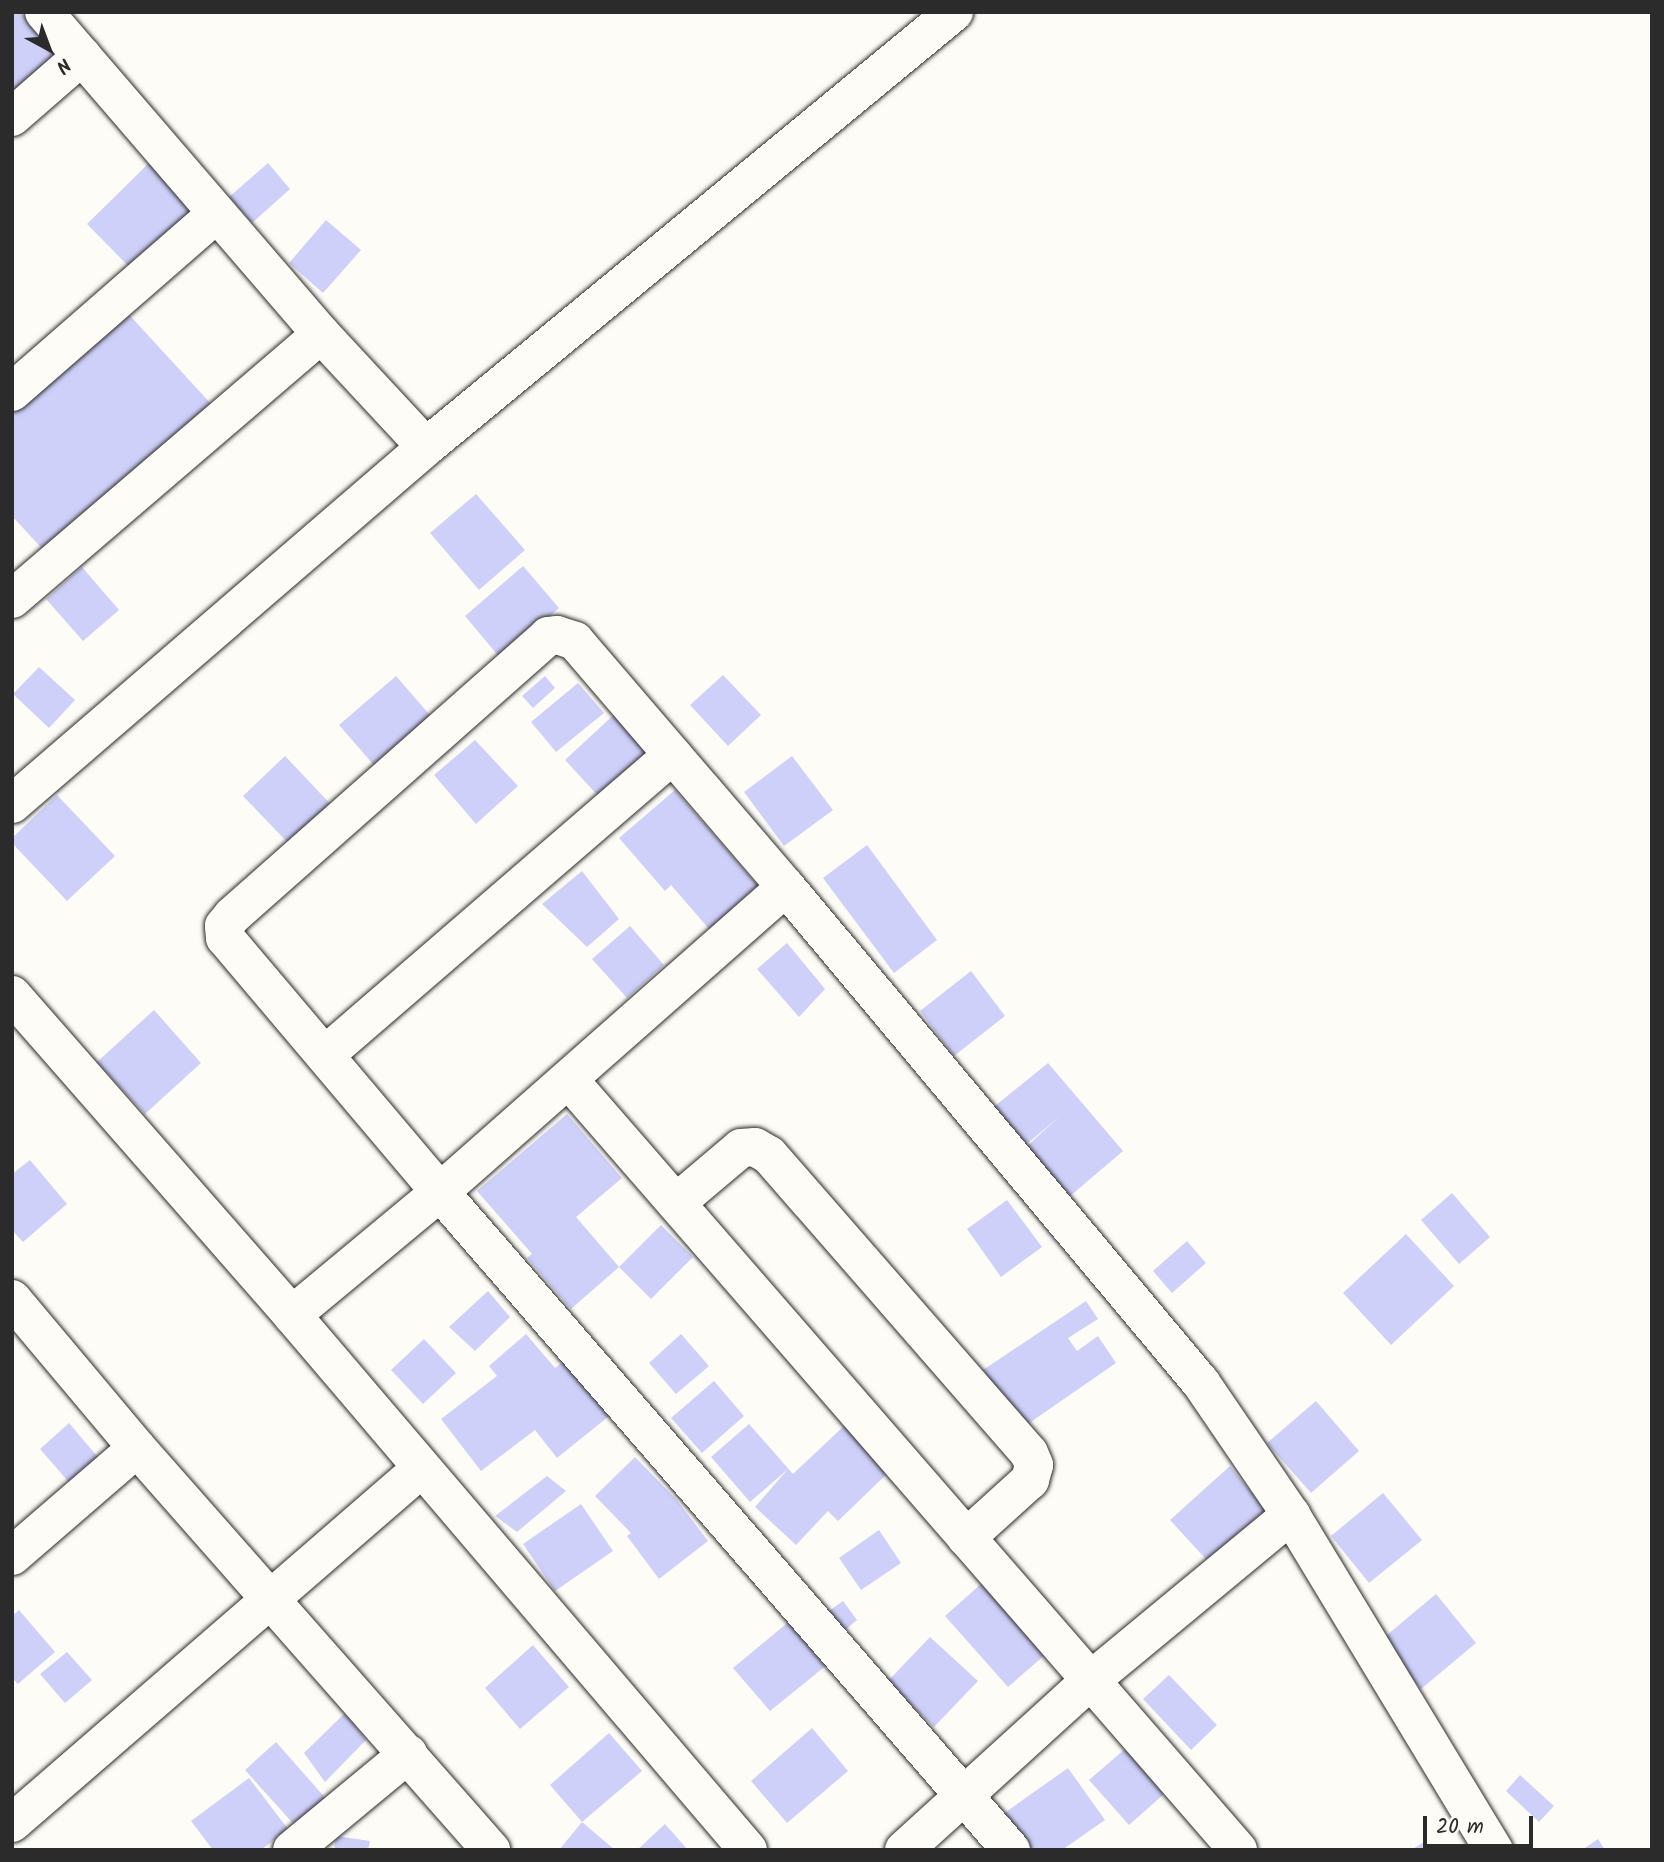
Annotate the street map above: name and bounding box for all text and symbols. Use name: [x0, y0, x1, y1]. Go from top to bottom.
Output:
north arrow: [14, 14, 84, 84]
text: N: [48, 50, 77, 80]
scale bar: [1426, 1802, 1536, 1846]
text: 20 m: [1436, 1811, 1484, 1844]

